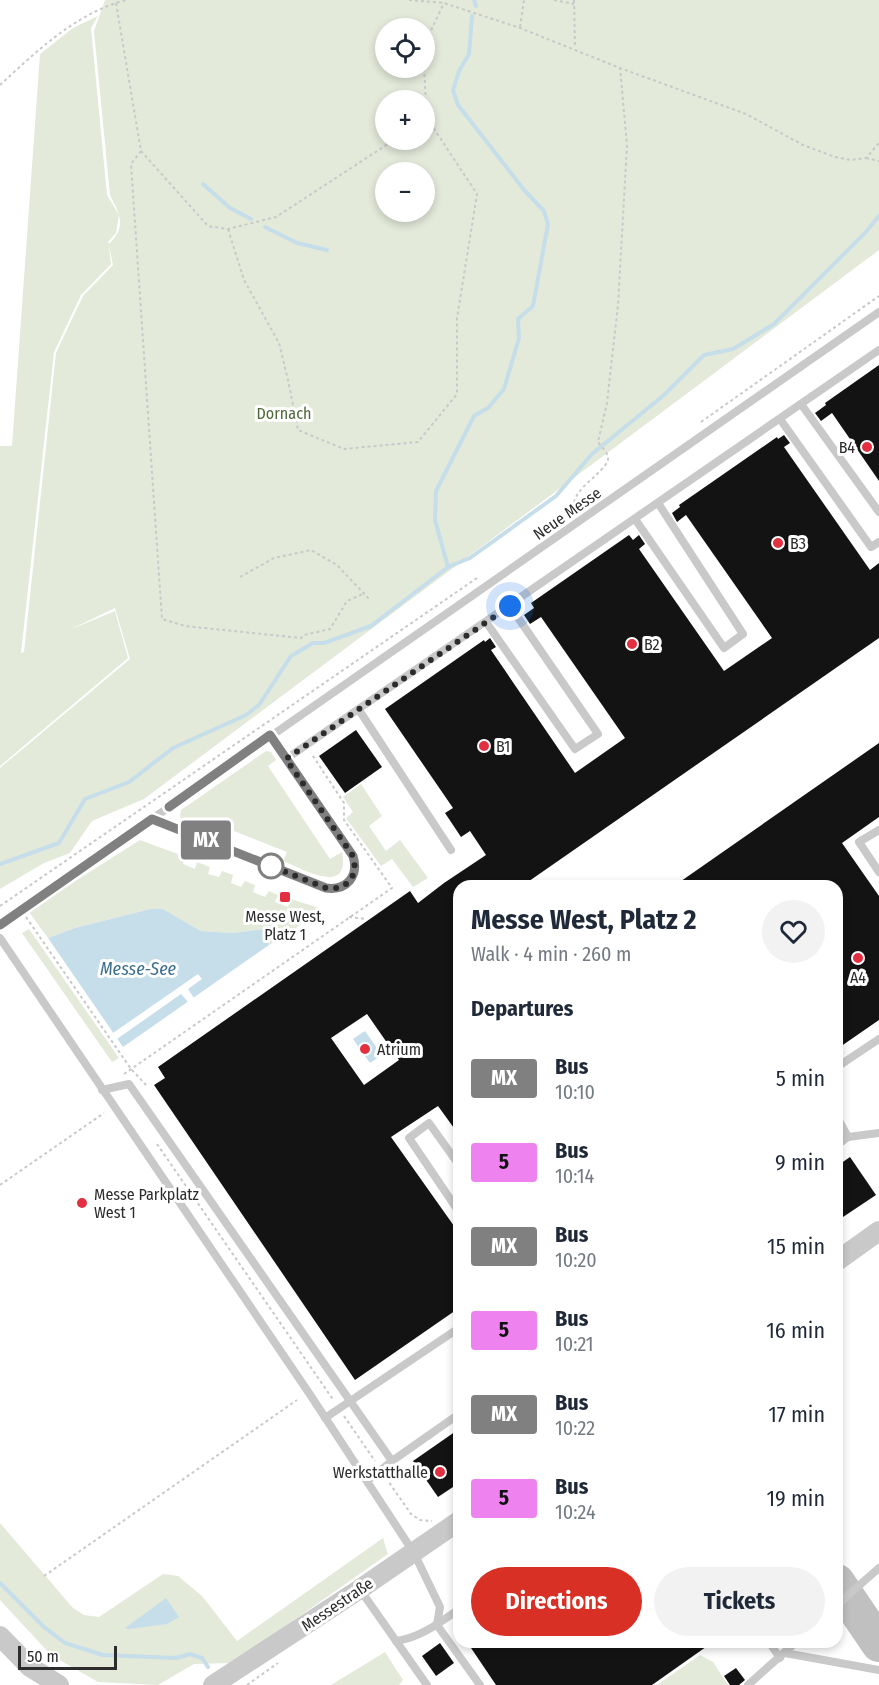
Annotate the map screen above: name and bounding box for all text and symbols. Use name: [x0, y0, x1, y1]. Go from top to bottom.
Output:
map controls: [375, 18, 435, 222]
button: locate: [375, 18, 435, 78]
button: +: [375, 90, 435, 150]
button: −: [375, 162, 435, 222]
park label: Dornach: [257, 404, 311, 423]
place label: B4: [839, 438, 855, 457]
marker: B4: [860, 440, 874, 454]
street label: Neue Messe: [530, 483, 605, 544]
place label: B3: [790, 534, 806, 553]
marker: B3: [771, 536, 785, 550]
your location: [495, 591, 525, 621]
place label: B2: [644, 635, 660, 654]
marker: B2: [625, 637, 639, 651]
place label: B1: [496, 737, 510, 756]
marker: B1: [477, 739, 491, 753]
line badge: MX: [179, 820, 233, 860]
text: MX: [193, 827, 219, 853]
unlabelled marker: [258, 853, 284, 879]
marker: Messe West, Platz 1: [278, 890, 292, 904]
button: heart: [762, 900, 825, 963]
text: Messe West, Platz 2: [471, 903, 696, 936]
place label: Messe West, Platz 1: [245, 907, 325, 944]
text: Walk · 4 min · 260 m: [471, 942, 631, 966]
marker: A4: [851, 951, 865, 965]
water label: Messe-See: [100, 958, 177, 980]
place label: A4: [850, 968, 866, 987]
text: Departures: [471, 995, 573, 1022]
place label: Atrium: [377, 1040, 421, 1059]
marker: Atrium: [358, 1042, 372, 1056]
text: Bus: [555, 1053, 588, 1080]
text: MX: [491, 1065, 517, 1091]
text: 5 min: [776, 1065, 825, 1092]
text: 10:10: [555, 1080, 595, 1104]
text: Bus: [555, 1137, 588, 1164]
text: 5: [499, 1149, 509, 1175]
text: 9 min: [775, 1149, 825, 1176]
text: 10:14: [555, 1164, 594, 1188]
place label: Messe Parkplatz West 1: [94, 1185, 199, 1222]
marker: Messe Parkplatz West 1: [75, 1196, 89, 1210]
text: Bus: [555, 1221, 588, 1248]
text: MX: [491, 1233, 517, 1259]
text: 15 min: [767, 1233, 825, 1260]
text: 10:20: [555, 1248, 597, 1272]
text: Bus: [555, 1305, 588, 1332]
text: 5: [499, 1317, 509, 1343]
text: 16 min: [766, 1317, 825, 1344]
text: 10:21: [555, 1332, 594, 1356]
text: Bus: [555, 1389, 588, 1416]
text: MX: [491, 1401, 517, 1427]
text: 17 min: [768, 1401, 825, 1428]
text: 10:22: [555, 1416, 595, 1440]
place label: Werkstatthalle: [333, 1463, 428, 1482]
marker: Werkstatthalle: [433, 1465, 447, 1479]
text: Bus: [555, 1473, 588, 1500]
text: 5: [499, 1485, 509, 1511]
text: 19 min: [767, 1485, 825, 1512]
text: 10:24: [555, 1500, 596, 1524]
button: Directions: [471, 1567, 642, 1636]
button: Tickets: [654, 1567, 825, 1636]
street label: Messestraße: [298, 1574, 377, 1635]
scale bar: [18, 1643, 117, 1670]
text: 50 m: [27, 1647, 59, 1666]

